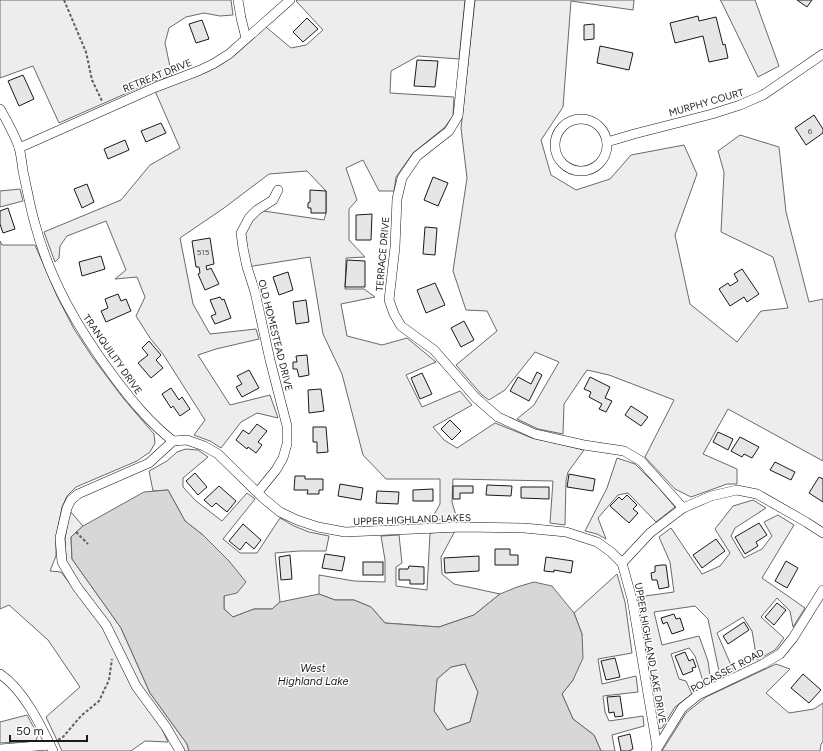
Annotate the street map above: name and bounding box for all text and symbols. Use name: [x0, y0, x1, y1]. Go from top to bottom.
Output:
street label: RETREAT DRIVE: [121, 56, 194, 95]
street label: MURPHY COURT: [667, 85, 746, 119]
house number: 6: [808, 126, 813, 136]
street label: TERRACE DRIVE: [373, 216, 392, 292]
house number: 515: [197, 247, 210, 257]
street label: OLD HOMESTEAD DRIVE: [255, 278, 296, 392]
street label: TRANQUILITY DRIVE: [80, 312, 145, 397]
street label: UPPER HIGHLAND LAKES: [353, 511, 471, 528]
street label: UPPER HIGHLAND LAKE DRIVE: [632, 582, 669, 725]
street label: POCASSET ROAD: [688, 646, 766, 695]
water label: West Highland Lake: [277, 662, 349, 688]
scale bar: [10, 717, 87, 743]
text: 50 m: [16, 724, 44, 738]

